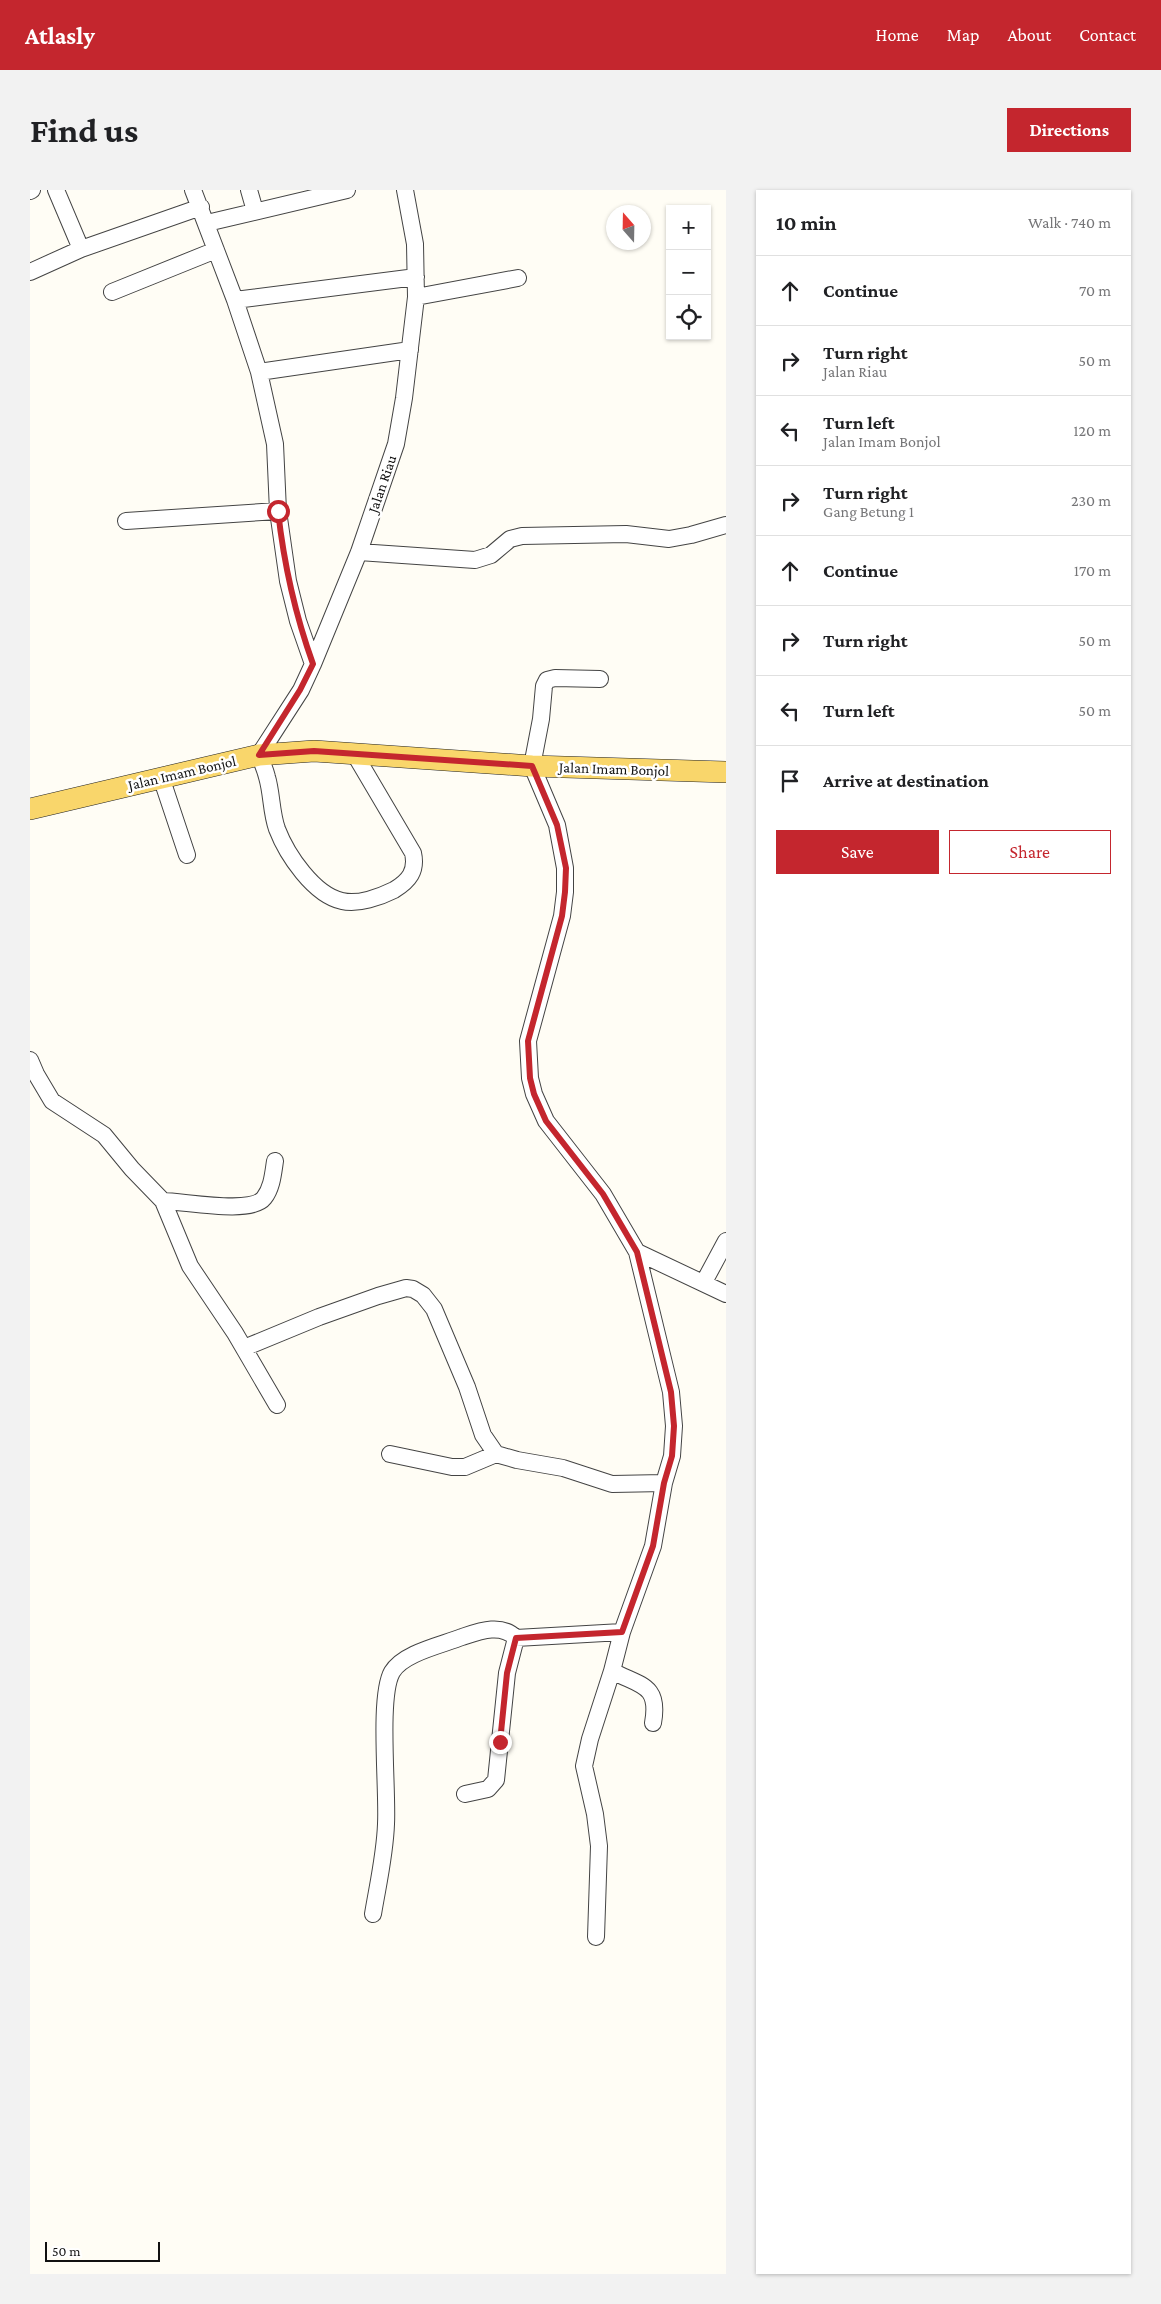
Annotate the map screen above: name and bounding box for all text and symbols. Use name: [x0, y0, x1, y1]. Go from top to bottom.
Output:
text: Atlasly: [25, 22, 95, 49]
text: Home: [876, 25, 919, 45]
text: Map: [947, 25, 979, 45]
text: About: [1007, 25, 1051, 45]
text: Contact: [1079, 25, 1136, 45]
button: Directions: [1007, 108, 1131, 152]
text: Find us: [30, 111, 138, 150]
north arrow: [606, 205, 651, 250]
map controls: [666, 205, 711, 340]
button: +: [666, 205, 711, 250]
text: 10 min: [776, 211, 837, 235]
text: Walk · 740 m: [1028, 214, 1111, 231]
button: −: [666, 250, 711, 295]
icon: ahead: [776, 277, 804, 305]
text: Continue: [823, 280, 898, 301]
text: 70 m: [1079, 282, 1111, 299]
button: locate: [666, 295, 711, 340]
text: Turn right: [823, 342, 908, 363]
icon: right: [776, 347, 804, 375]
text: 50 m: [1079, 352, 1111, 369]
text: Jalan Riau: [823, 363, 887, 380]
text: Turn left: [823, 412, 895, 433]
icon: left: [776, 417, 804, 445]
text: 120 m: [1073, 422, 1111, 439]
text: Jalan Imam Bonjol: [823, 433, 941, 450]
street label: Jalan Riau: [364, 453, 400, 517]
text: Turn right: [823, 482, 908, 503]
icon: right: [776, 487, 804, 515]
text: 230 m: [1071, 492, 1111, 509]
route start: [267, 500, 290, 523]
text: Gang Betung 1: [823, 503, 914, 520]
icon: ahead: [776, 557, 804, 585]
text: Continue: [823, 560, 898, 581]
text: 170 m: [1074, 562, 1111, 579]
icon: right: [776, 627, 804, 655]
text: Turn right: [823, 630, 908, 651]
text: 50 m: [1079, 632, 1111, 649]
icon: left: [776, 697, 804, 725]
text: Turn left: [823, 700, 895, 721]
text: 50 m: [1079, 702, 1111, 719]
street label: Jalan Imam Bonjol: [124, 753, 238, 795]
street label: Jalan Imam Bonjol: [557, 759, 669, 780]
icon: arrive: [776, 767, 804, 795]
text: Arrive at destination: [823, 770, 989, 791]
button: Save: [776, 830, 939, 874]
button: Share: [949, 830, 1111, 874]
route end: [489, 1731, 512, 1754]
scale bar: [45, 2239, 160, 2262]
text: 50 m: [52, 2243, 80, 2259]

